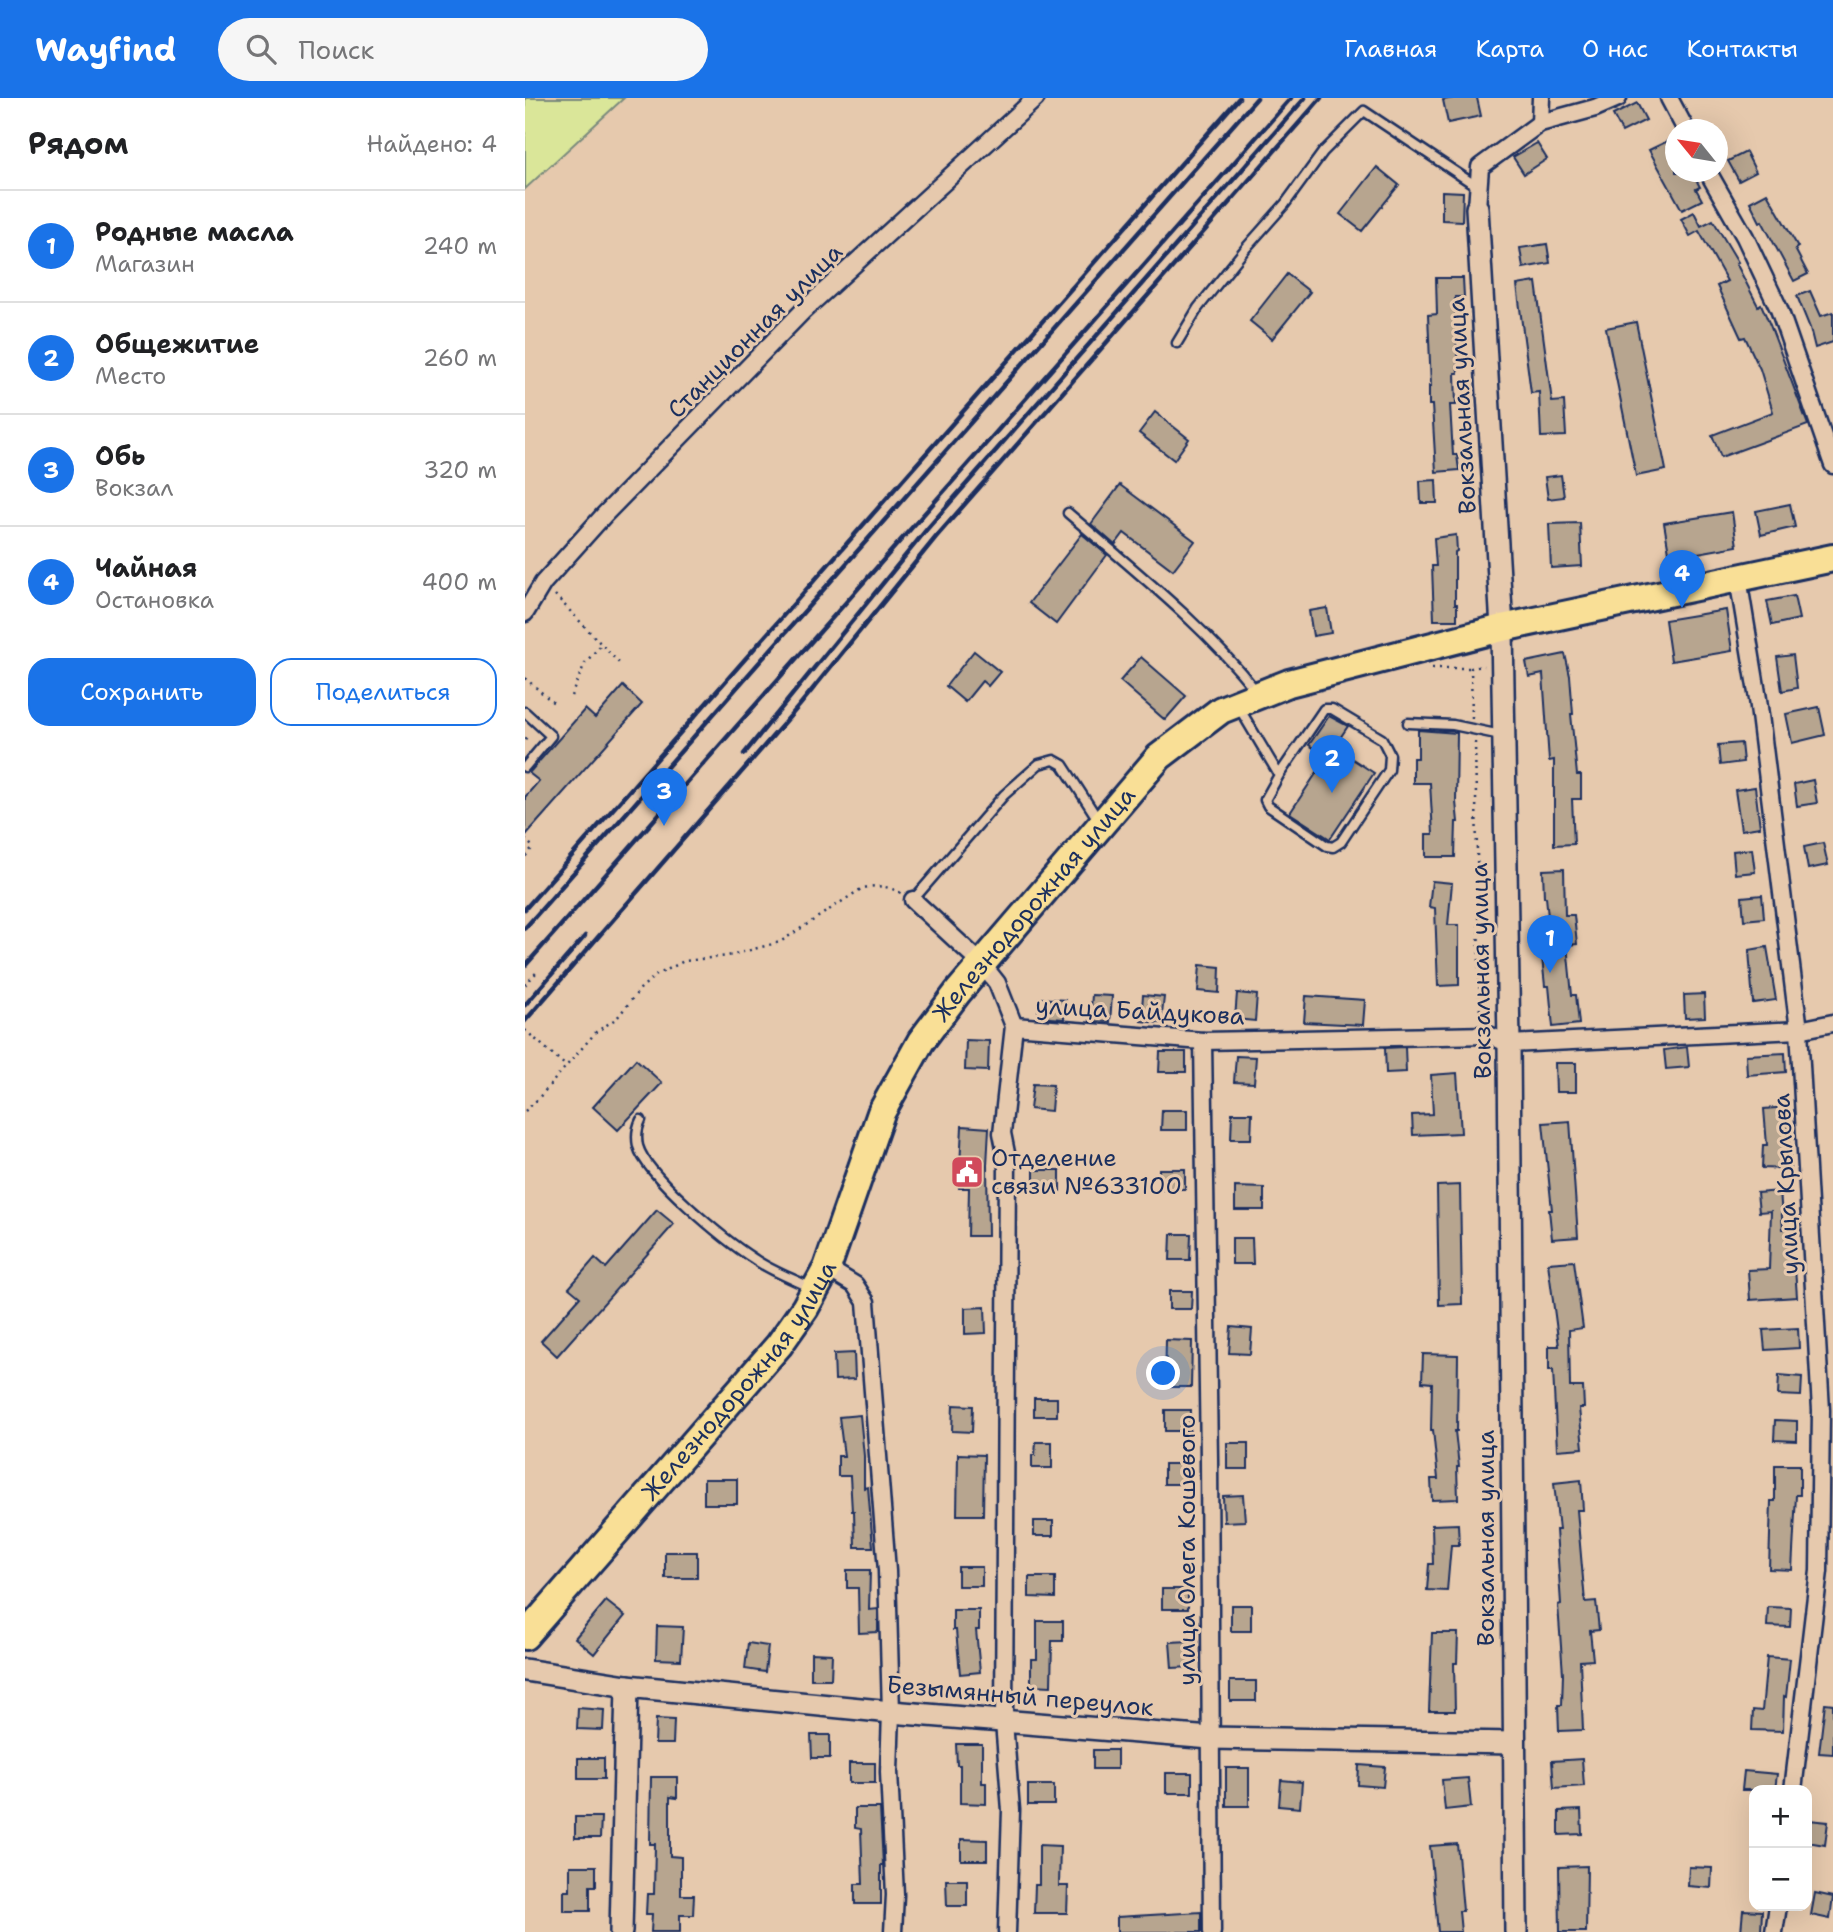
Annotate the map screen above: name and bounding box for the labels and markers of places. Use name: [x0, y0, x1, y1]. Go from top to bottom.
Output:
pin: 4: [1659, 550, 1705, 608]
pin: 2: [1309, 735, 1355, 793]
pin: 3: [641, 768, 687, 826]
pin: 1: [1527, 915, 1573, 973]
place label: Отделение связи №633100: [991, 1142, 1182, 1202]
public building icon: Отделение связи №633100: [948, 1153, 986, 1191]

